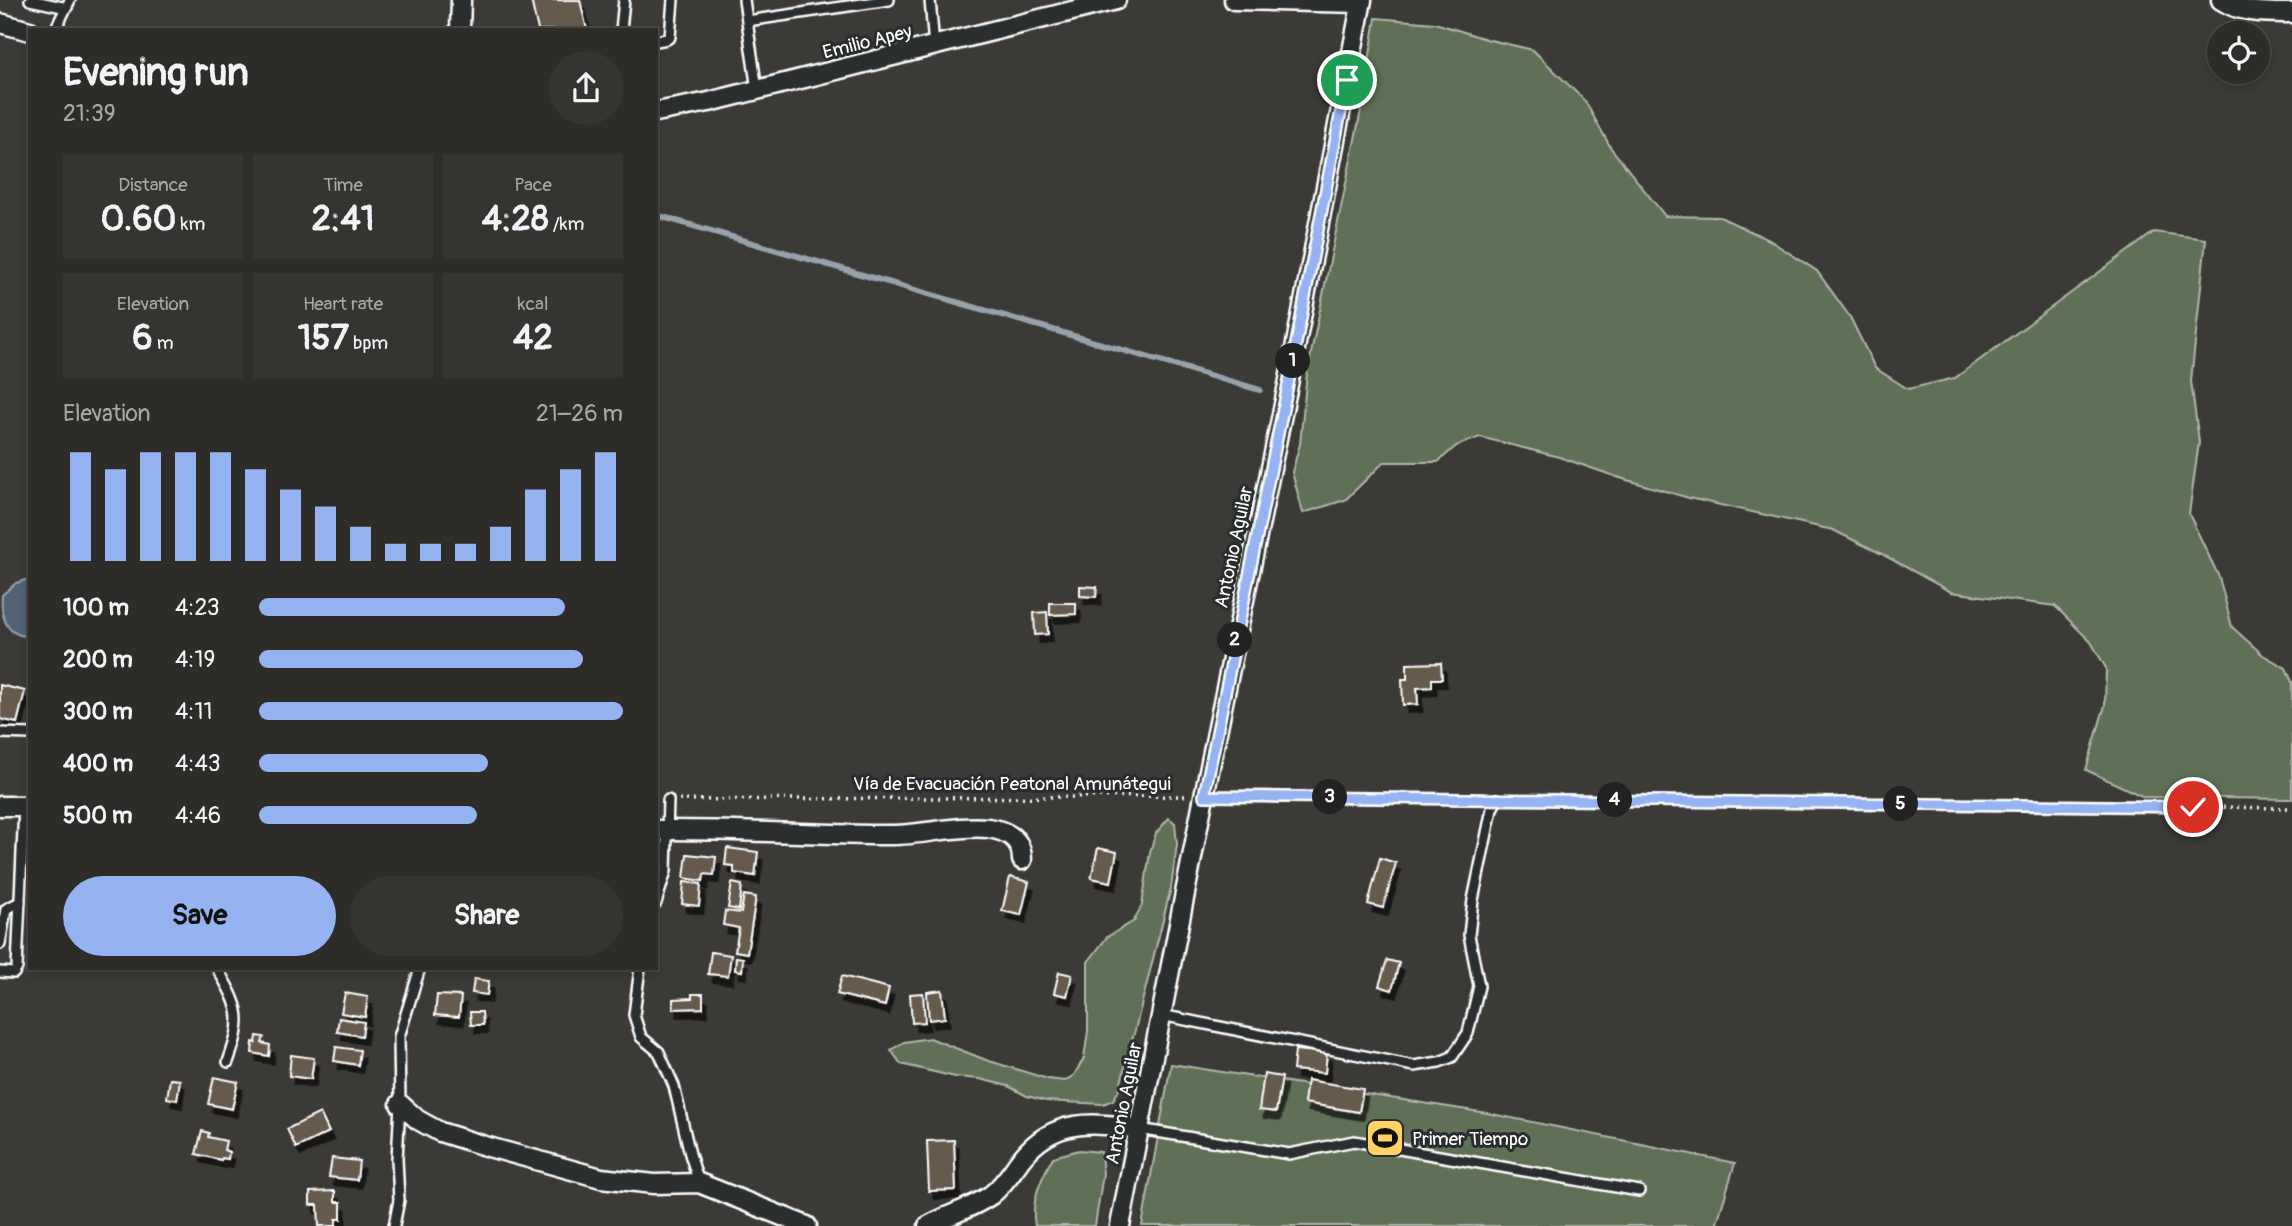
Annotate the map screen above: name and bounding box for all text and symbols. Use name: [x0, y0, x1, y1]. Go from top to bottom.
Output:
street label: Emilio Apey: [820, 19, 914, 65]
map controls: [2207, 21, 2270, 84]
button: locate: [2207, 21, 2270, 84]
text: Evening run: [63, 49, 249, 97]
pin: [1317, 50, 1377, 110]
button: share: [549, 51, 623, 125]
icon: arrive: [1328, 61, 1366, 99]
text: 21:39: [63, 99, 116, 128]
text: Distance: [118, 173, 188, 197]
text: Time: [323, 173, 363, 197]
text: Pace: [514, 173, 552, 197]
text: 0.60: [101, 197, 176, 241]
text: 2:41: [312, 197, 374, 241]
text: 4:28: [482, 197, 549, 241]
text: km: [176, 212, 205, 236]
text: /km: [549, 212, 584, 236]
text: Elevation: [117, 292, 189, 316]
text: Heart rate: [303, 292, 383, 316]
text: kcal: [518, 292, 548, 316]
text: 6: [132, 316, 153, 360]
text: 157: [298, 316, 349, 360]
text: 42: [513, 316, 553, 360]
text: m: [153, 331, 174, 355]
text: bpm: [349, 331, 388, 355]
pin: 1: [1276, 344, 1310, 378]
text: 1: [1289, 348, 1296, 372]
text: Elevation: [63, 399, 151, 428]
text: 21–26 m: [536, 399, 623, 428]
street label: Antonio Aguilar: [1209, 484, 1259, 610]
text: 100 m: [63, 593, 129, 622]
text: 4:23: [175, 593, 219, 622]
pin: 2: [1218, 622, 1252, 658]
text: 2: [1229, 627, 1240, 651]
text: 200 m: [63, 645, 133, 674]
text: 4:19: [175, 645, 215, 674]
text: 300 m: [63, 697, 133, 726]
text: 4:11: [175, 697, 212, 726]
text: 400 m: [63, 749, 133, 778]
text: 4:43: [175, 749, 221, 778]
street label: Vía de Evacuación Peatonal Amunátegui: [853, 772, 1171, 796]
pin: [2163, 777, 2223, 837]
pin: 3: [1312, 780, 1348, 814]
pin: 4: [1598, 782, 1632, 818]
text: 3: [1324, 784, 1335, 808]
pin: 5: [1884, 786, 1918, 822]
text: 4: [1609, 787, 1620, 811]
icon: check: [2174, 788, 2212, 826]
text: 5: [1895, 791, 1906, 815]
text: 500 m: [63, 801, 132, 830]
text: 4:46: [175, 801, 221, 830]
button: Save: [63, 876, 336, 956]
button: Share: [350, 876, 623, 956]
street label: Antonio Aguilar: [1100, 1040, 1148, 1166]
sports icon: Primer Tiempo: [1364, 1117, 1406, 1159]
place label: Primer Tiempo: [1412, 1127, 1528, 1151]

